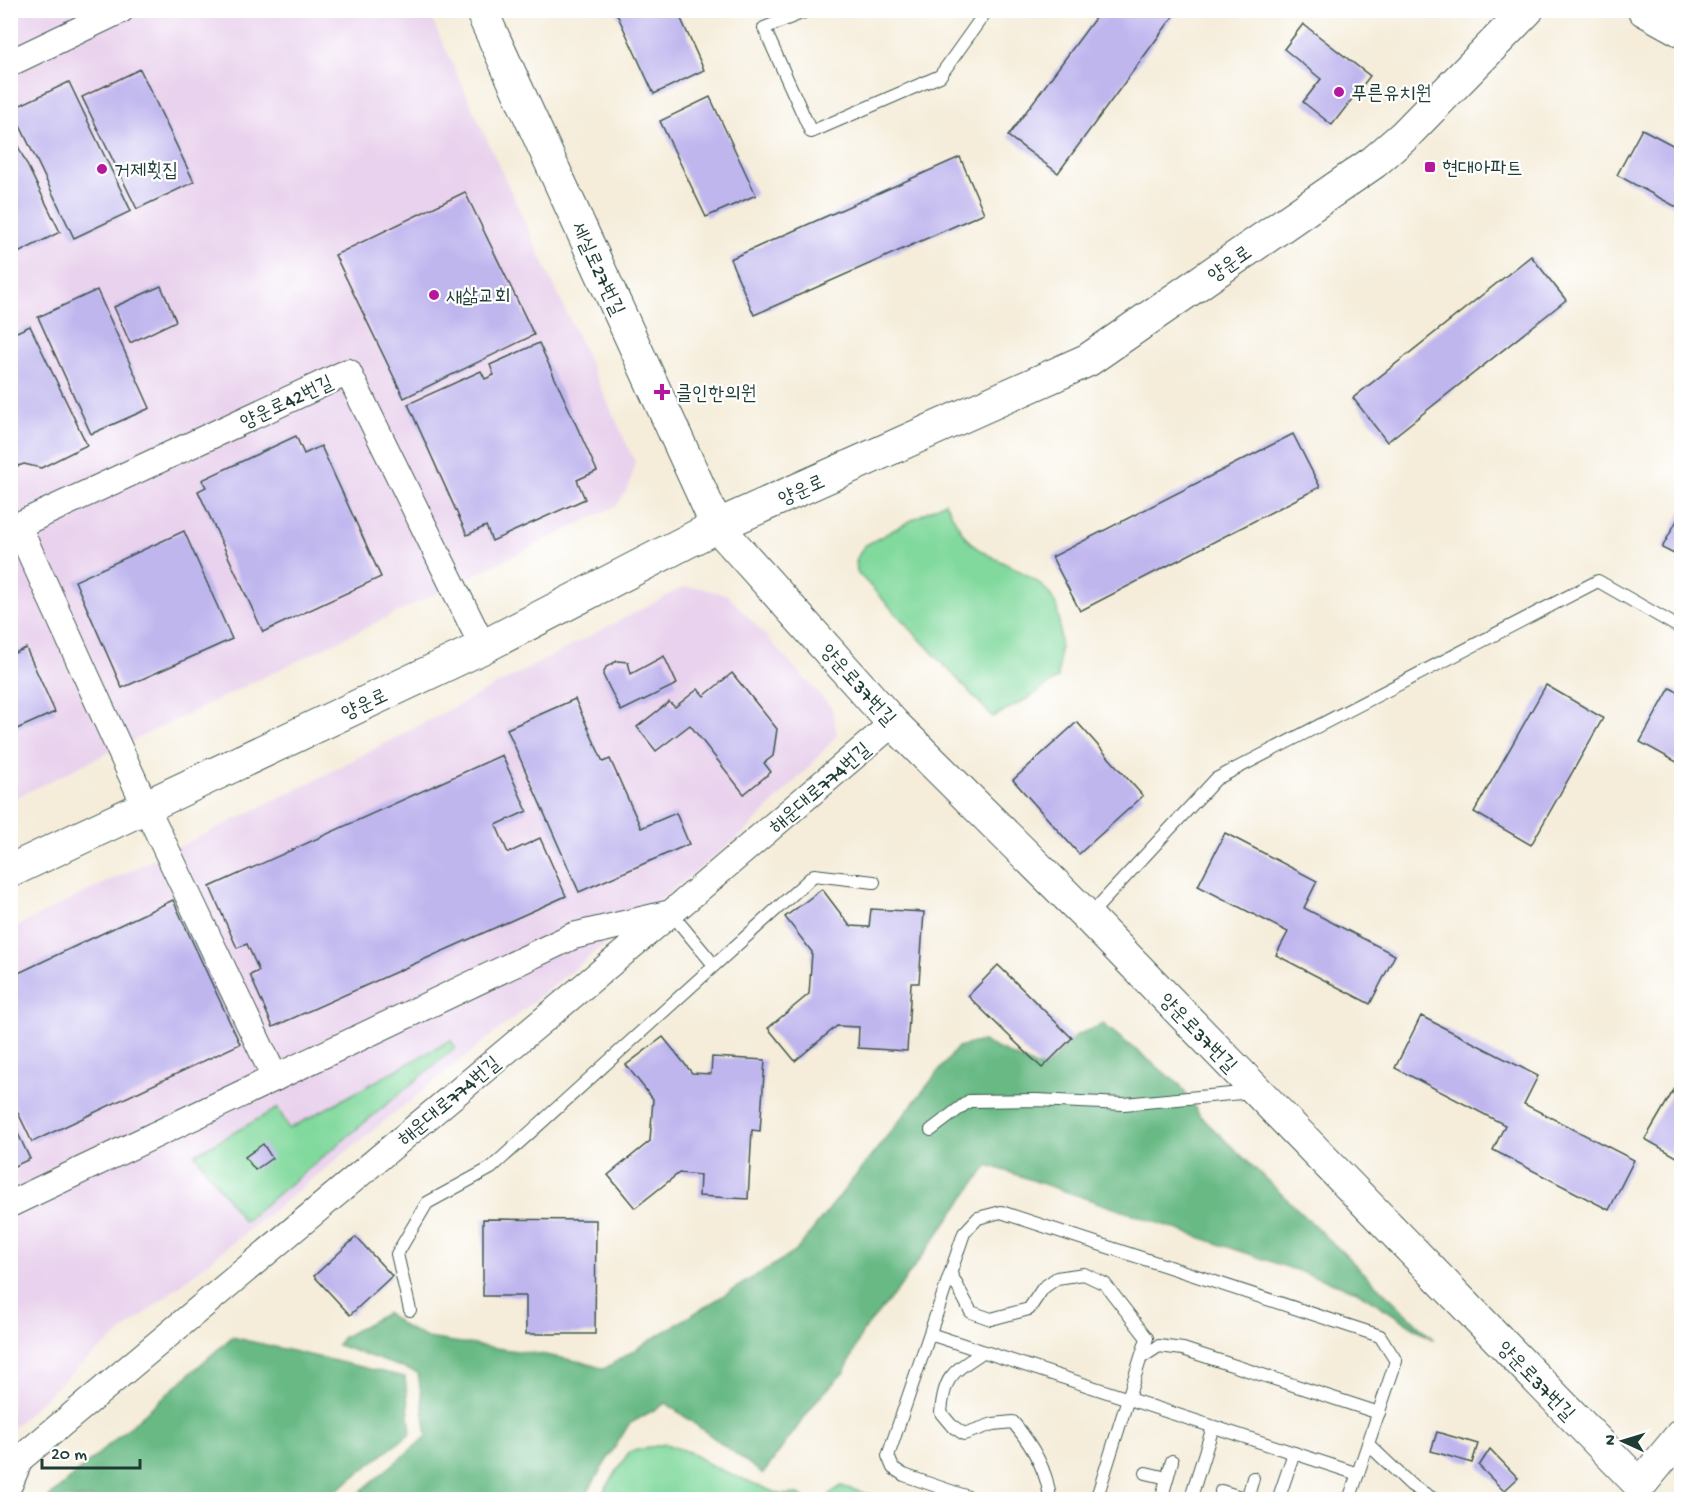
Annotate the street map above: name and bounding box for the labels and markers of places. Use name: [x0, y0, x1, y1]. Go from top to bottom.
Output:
place label: 푸른유치원: [1351, 83, 1431, 107]
marker: 푸른유치원: [1332, 85, 1346, 99]
place label: 현대아파트: [1442, 159, 1522, 182]
place label: 거제횟집: [114, 160, 178, 184]
marker: 현대아파트: [1423, 160, 1437, 174]
marker: 거제횟집: [95, 162, 109, 176]
place label: 새삶교회: [446, 287, 510, 310]
marker: 새삶교회: [427, 288, 441, 302]
marker: 클인한의원: [653, 383, 671, 401]
place label: 클인한의원: [676, 384, 756, 407]

